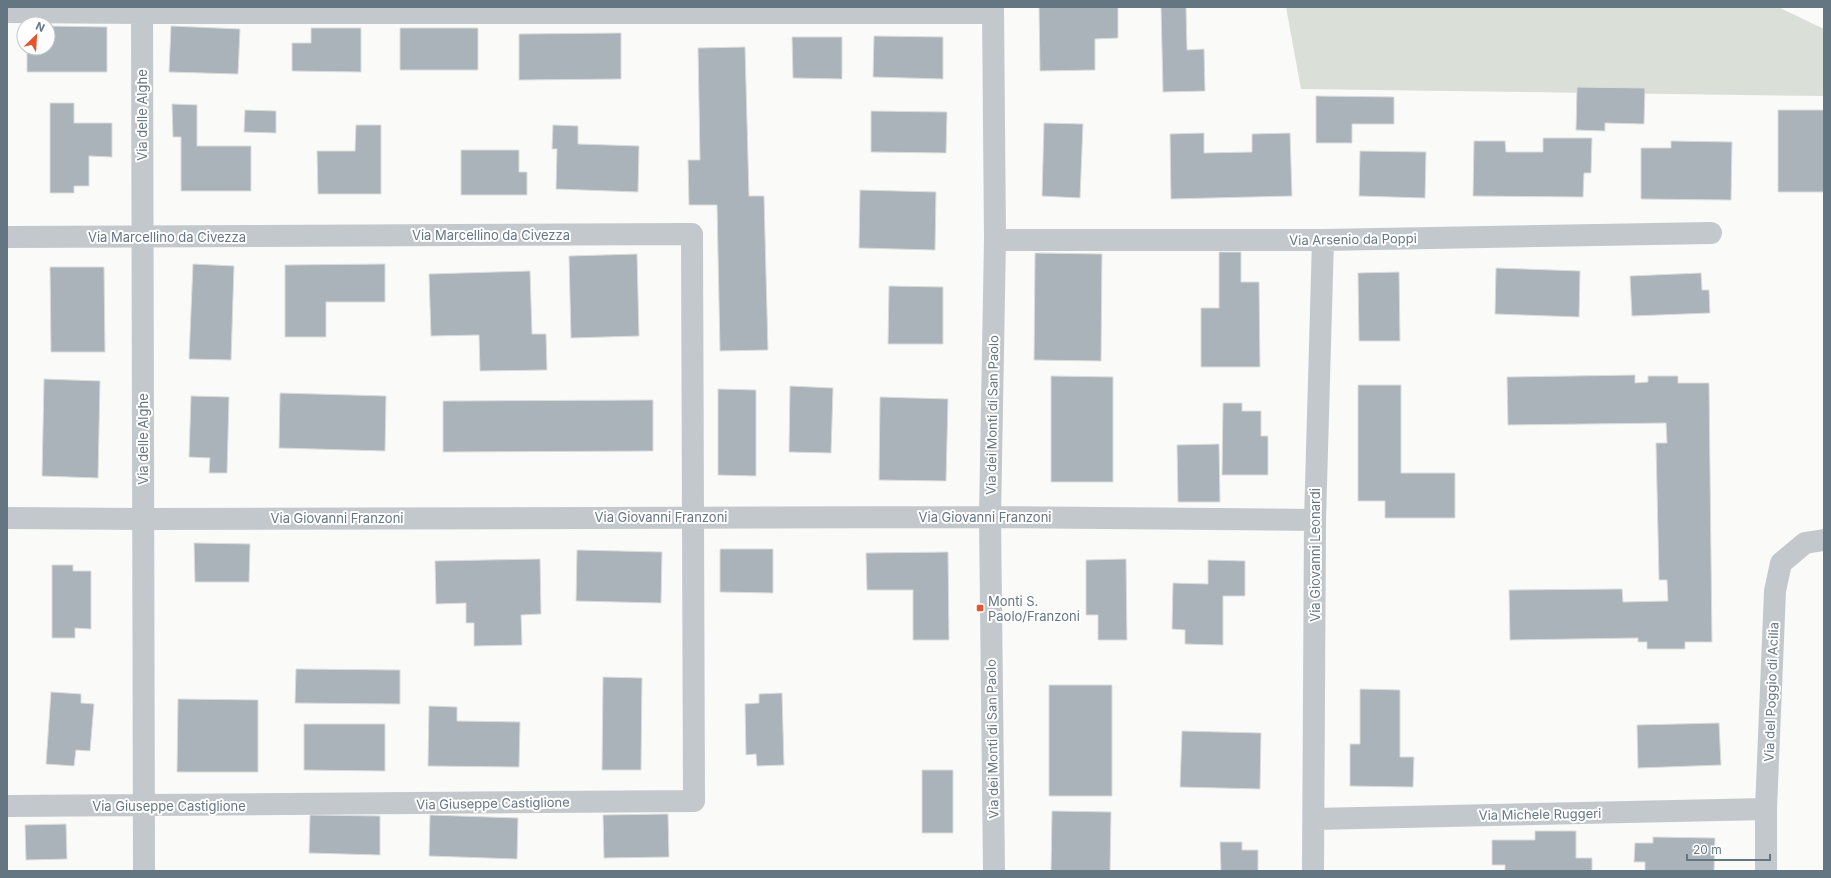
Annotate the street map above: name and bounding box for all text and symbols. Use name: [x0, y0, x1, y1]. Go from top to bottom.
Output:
north arrow: [16, 16, 56, 56]
text: N: [33, 19, 47, 35]
street label: Via delle Alghe: [134, 69, 150, 161]
street label: Via Marcellino da Civezza: [412, 227, 570, 243]
street label: Via Marcellino da Civezza: [88, 229, 246, 245]
street label: Via Arsenio da Poppi: [1289, 230, 1417, 248]
street label: Via dei Monti di San Paolo: [983, 335, 1001, 495]
street label: Via delle Alghe: [135, 393, 151, 485]
street label: Via Giovanni Leonardi: [1307, 488, 1323, 622]
street label: Via Giovanni Franzoni: [595, 509, 727, 525]
street label: Via Giovanni Franzoni: [919, 509, 1051, 525]
street label: Via Giovanni Franzoni: [271, 510, 403, 526]
place label: Monti S. Paolo/Franzoni: [988, 593, 1080, 624]
marker: Monti S. Paolo/Franzoni: [975, 603, 985, 613]
street label: Via del Poggio di Acilia: [1761, 622, 1781, 762]
street label: Via dei Monti di San Paolo: [983, 659, 1001, 819]
street label: Via Giuseppe Castiglione: [416, 794, 570, 812]
street label: Via Giuseppe Castiglione: [92, 798, 246, 814]
street label: Via Michele Ruggeri: [1478, 805, 1602, 823]
scale bar: [1687, 836, 1770, 862]
text: 20 m: [1693, 842, 1722, 857]

